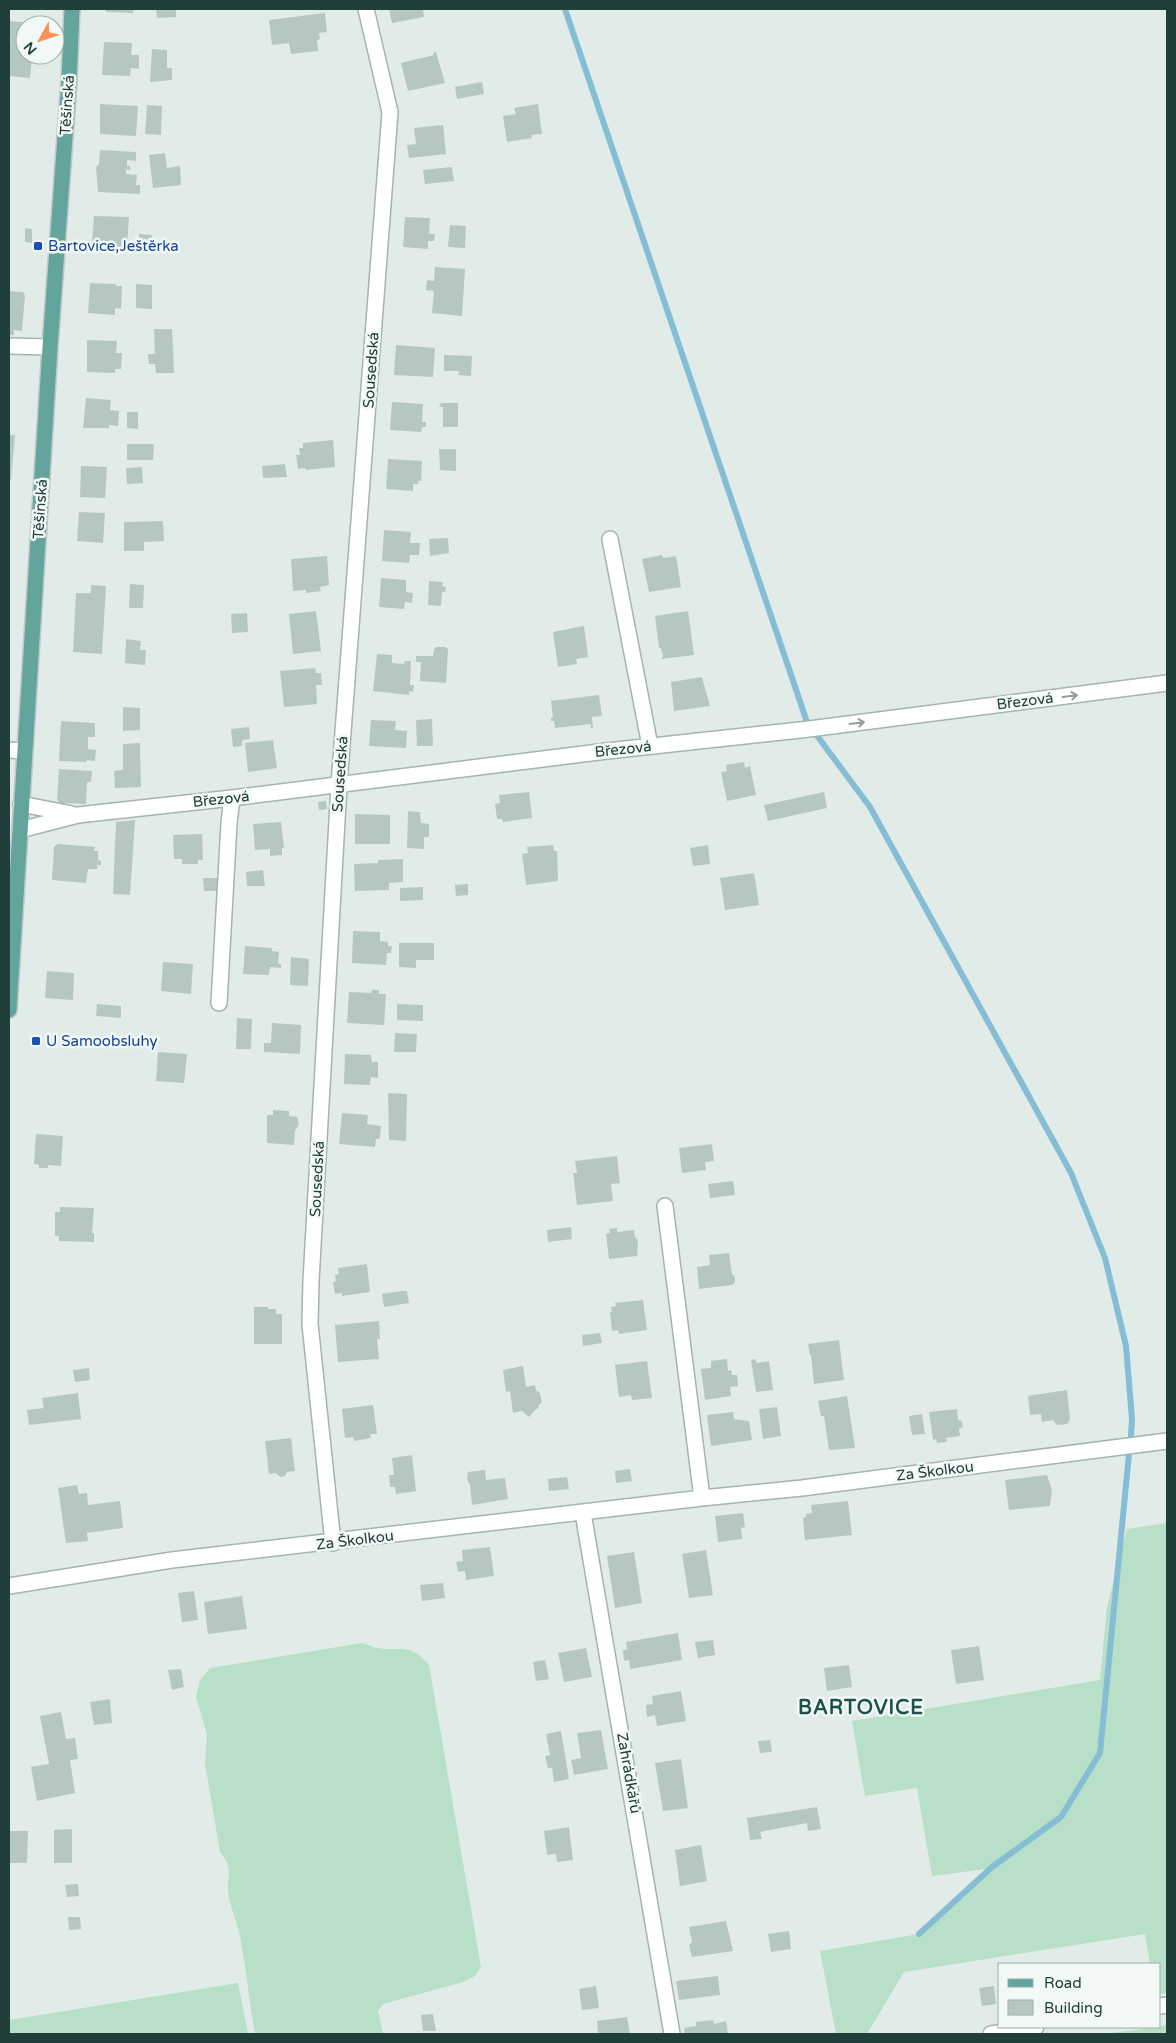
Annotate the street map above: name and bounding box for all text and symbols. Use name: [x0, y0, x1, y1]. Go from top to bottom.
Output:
north arrow: [15, 15, 65, 65]
text: N: [20, 38, 41, 58]
street label: Těšínská: [56, 74, 78, 136]
place label: Bartovice,Ještěrka: [48, 237, 179, 255]
marker: Bartovice,Ještěrka: [32, 240, 44, 252]
street label: Sousedská: [359, 331, 383, 409]
street label: Těšínská: [29, 478, 51, 540]
street label: Březová: [996, 689, 1054, 713]
one-way arrow: [1062, 690, 1078, 700]
one-way arrow: [849, 718, 865, 728]
street label: Sousedská: [328, 735, 352, 813]
street label: Březová: [594, 737, 652, 761]
street label: Březová: [192, 787, 250, 811]
place label: U Samoobsluhy: [46, 1032, 158, 1050]
marker: U Samoobsluhy: [30, 1035, 42, 1047]
street label: Sousedská: [306, 1140, 328, 1218]
street label: Za Školkou: [895, 1457, 975, 1485]
street label: Za Školkou: [315, 1526, 395, 1554]
district label: BARTOVICE: [798, 1696, 924, 1720]
street label: Zahrádkářů: [613, 1731, 645, 1815]
legend: [998, 1963, 1161, 2028]
text: Road: [1044, 1974, 1082, 1992]
text: Building: [1044, 1999, 1103, 2017]

